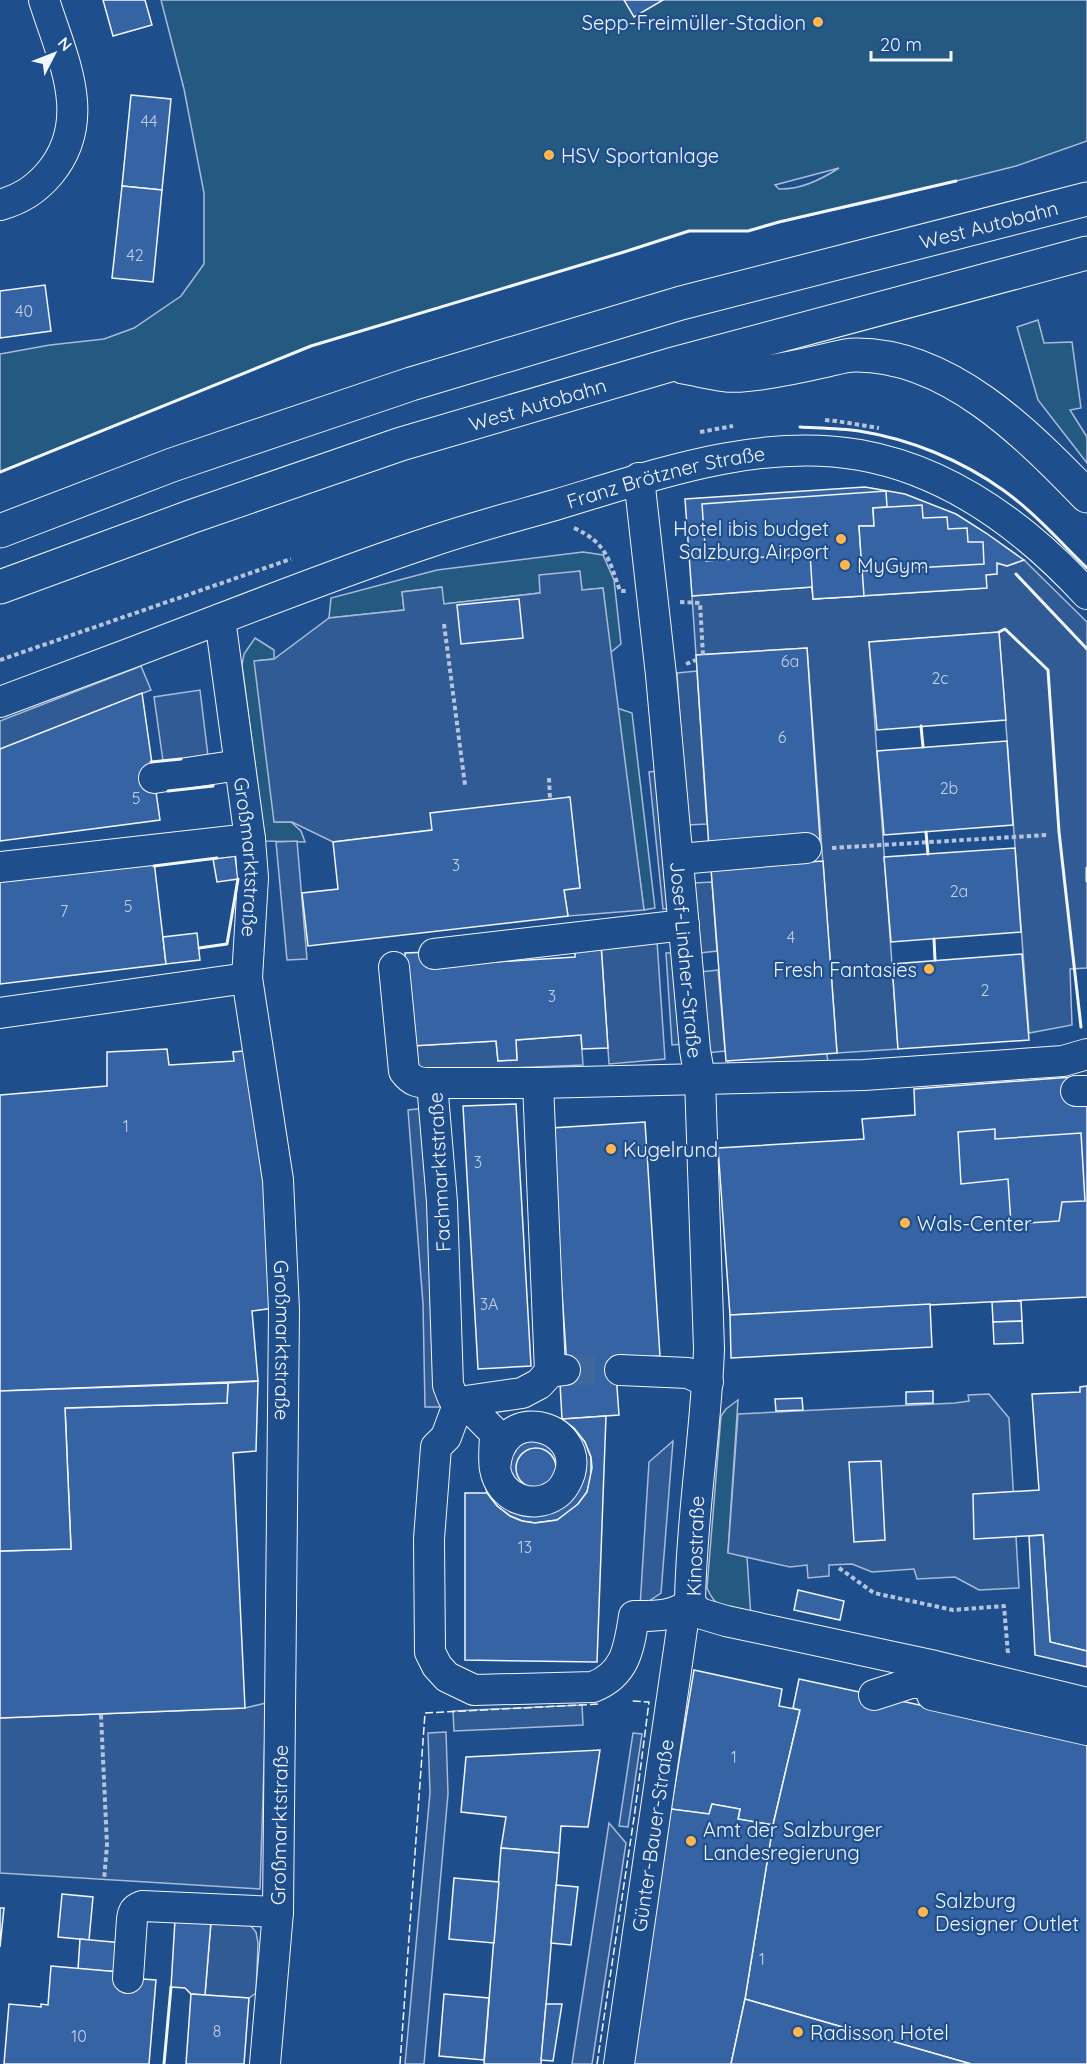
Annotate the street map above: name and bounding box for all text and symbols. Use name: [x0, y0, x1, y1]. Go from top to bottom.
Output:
place label: Sepp-Freimüller-Stadion: [582, 10, 806, 35]
marker: Sepp-Freimüller-Stadion: [811, 15, 825, 29]
north arrow: [24, 24, 84, 84]
scale bar: [871, 24, 950, 62]
text: N: [54, 33, 77, 55]
text: 20 m: [880, 33, 922, 56]
house number: 44: [141, 111, 157, 131]
place label: HSV Sportanlage: [561, 143, 719, 168]
marker: HSV Sportanlage: [542, 148, 556, 162]
street label: West Autobahn: [917, 194, 1061, 254]
house number: 42: [126, 245, 144, 265]
house number: 40: [15, 301, 33, 321]
street label: West Autobahn: [466, 372, 609, 436]
street label: Franz Brötzner Straße: [564, 440, 766, 513]
place label: Hotel ibis budget Salzburg Airport: [673, 516, 829, 564]
marker: Hotel ibis budget Salzburg Airport: [834, 532, 848, 546]
place label: MyGym: [857, 553, 928, 578]
marker: MyGym: [838, 558, 852, 572]
house number: 6a: [781, 651, 799, 671]
house number: 2c: [931, 668, 949, 688]
house number: 6: [778, 727, 787, 747]
street label: Großmarktstraße: [229, 776, 265, 938]
house number: 2b: [940, 778, 958, 798]
house number: 5: [132, 788, 140, 808]
house number: 3: [452, 855, 460, 875]
street label: Josef-Lindner-Straße: [665, 860, 709, 1060]
house number: 2a: [950, 881, 968, 901]
house number: 5: [124, 896, 132, 916]
house number: 7: [60, 901, 68, 921]
house number: 4: [787, 927, 795, 947]
place label: Fresh Fantasies: [773, 957, 917, 982]
marker: Fresh Fantasies: [922, 962, 936, 976]
house number: 2: [981, 980, 990, 1000]
house number: 3: [548, 986, 556, 1006]
street label: Fachmarktstraße: [422, 1092, 456, 1252]
house number: 1: [123, 1116, 129, 1136]
place label: Kugelrund: [623, 1137, 718, 1162]
marker: Kugelrund: [604, 1142, 618, 1156]
house number: 3: [474, 1152, 482, 1172]
place label: Wals-Center: [917, 1211, 1032, 1236]
marker: Wals-Center: [898, 1216, 912, 1230]
street label: Großmarktstraße: [269, 1259, 297, 1421]
house number: 3A: [480, 1294, 498, 1314]
street label: Kinostraße: [681, 1495, 709, 1597]
house number: 13: [518, 1537, 532, 1557]
street label: Günter-Bauer-Straße: [626, 1737, 678, 1933]
street label: Großmarktstraße: [265, 1745, 293, 1905]
house number: 1: [731, 1747, 737, 1767]
place label: Amt der Salzburger Landesregierung: [703, 1817, 883, 1865]
marker: Amt der Salzburger Landesregierung: [684, 1834, 698, 1848]
place label: Salzburg Designer Outlet: [935, 1888, 1079, 1936]
marker: Salzburg Designer Outlet: [916, 1905, 930, 1919]
house number: 1: [759, 1949, 765, 1969]
place label: Radisson Hotel: [810, 2020, 949, 2045]
house number: 8: [213, 2021, 221, 2041]
marker: Radisson Hotel: [791, 2025, 805, 2039]
house number: 10: [71, 2026, 87, 2046]

